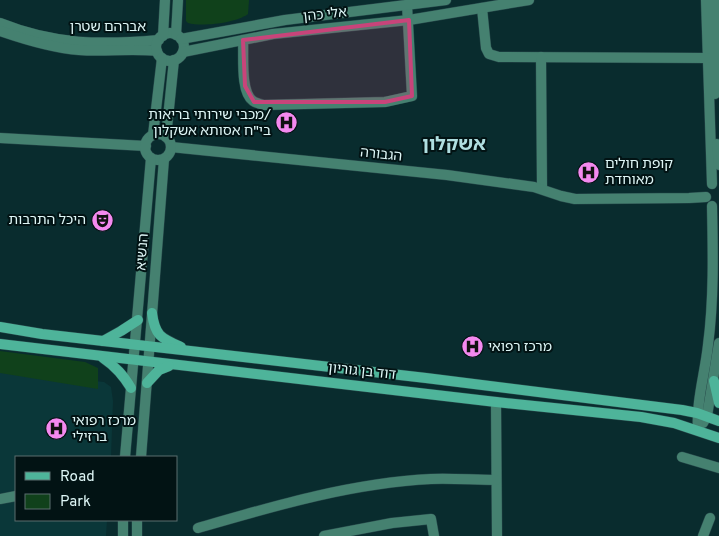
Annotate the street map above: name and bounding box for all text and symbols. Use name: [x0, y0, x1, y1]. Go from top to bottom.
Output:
street label: אלי כהן: [302, 4, 348, 26]
street label: אברהם שטרן: [70, 19, 146, 36]
place label: מכבי שירותי בריאות/ בי"ח אסותא אשקלון: [148, 107, 271, 140]
hospital icon: מכבי שירותי בריאות/ בי"ח אסותא אשקלון: [275, 111, 299, 135]
district label: אשקלון: [422, 133, 486, 157]
street label: הגבורה: [359, 144, 403, 166]
place label: קופת חולים מאוחדת: [605, 156, 673, 189]
hospital icon: קופת חולים מאוחדת: [577, 160, 601, 184]
theatre icon: היכל התרבות: [90, 208, 114, 232]
place label: היכל התרבות: [8, 212, 86, 229]
street label: הנשיא: [133, 233, 153, 271]
hospital icon: מרכז רפואי: [460, 335, 484, 359]
place label: מרכז רפואי: [488, 339, 552, 356]
street label: דוד בן גוריון: [327, 360, 397, 384]
place label: מרכז רפואי ברזילי: [72, 413, 136, 446]
hospital icon: מרכז רפואי ברזילי: [44, 417, 68, 441]
legend: [15, 456, 178, 521]
text: Road: [60, 468, 95, 487]
text: Park: [60, 493, 91, 512]

